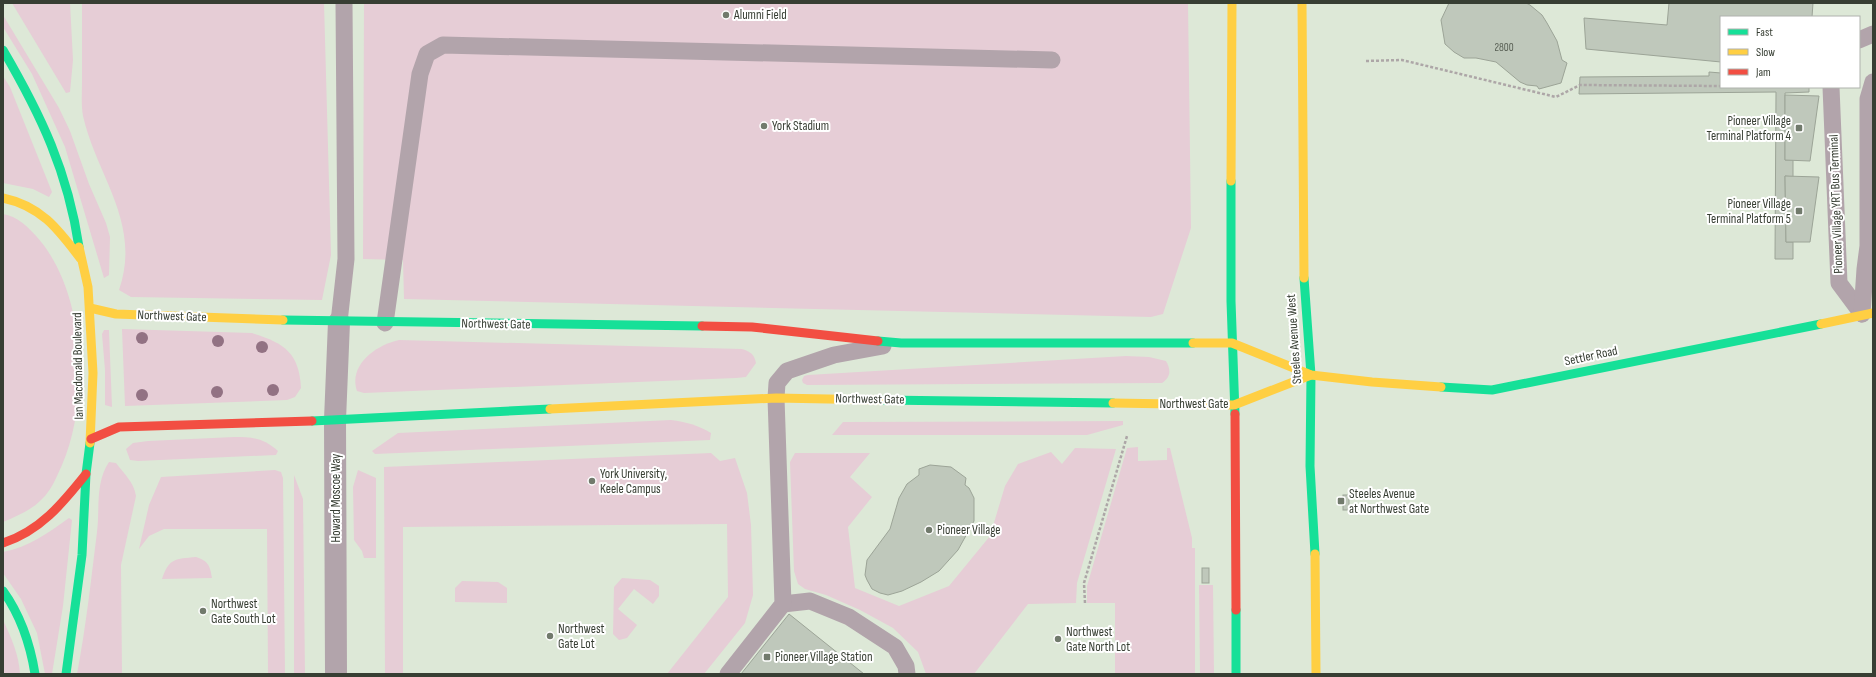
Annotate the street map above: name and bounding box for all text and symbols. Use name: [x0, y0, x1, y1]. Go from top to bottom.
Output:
place label: Alumni Field: [733, 7, 787, 23]
marker: Alumni Field: [721, 10, 731, 20]
legend: [1720, 16, 1860, 88]
text: Fast: [1756, 25, 1773, 40]
house number: 2800: [1494, 41, 1514, 54]
text: Slow: [1756, 45, 1775, 60]
text: Jam: [1755, 65, 1771, 80]
place label: Pioneer Village Terminal Platform 4: [1706, 113, 1792, 144]
place label: York Stadium: [772, 118, 829, 134]
marker: York Stadium: [759, 121, 769, 131]
marker: Pioneer Village Terminal Platform 4: [1794, 123, 1804, 133]
street label: Pioneer Village YRT Bus Terminal: [1826, 134, 1846, 274]
place label: Pioneer Village Terminal Platform 5: [1707, 196, 1791, 227]
marker: Pioneer Village Terminal Platform 5: [1794, 206, 1804, 216]
street label: Steeles Avenue West: [1283, 293, 1305, 385]
street label: Northwest Gate: [137, 307, 207, 325]
street label: Ian Macdonald Boulevard: [69, 312, 87, 420]
street label: Northwest Gate: [461, 315, 531, 333]
street label: Settler Road: [1563, 343, 1619, 369]
street label: Northwest Gate: [835, 390, 905, 408]
street label: Northwest Gate: [1159, 396, 1229, 412]
street label: Howard Moscoe Way: [328, 454, 344, 542]
place label: York University, Keele Campus: [600, 466, 667, 497]
marker: York University, Keele Campus: [587, 476, 597, 486]
place label: Steeles Avenue at Northwest Gate: [1349, 486, 1429, 517]
marker: Steeles Avenue at Northwest Gate: [1336, 496, 1346, 506]
place label: Pioneer Village: [937, 522, 1001, 538]
marker: Pioneer Village: [924, 525, 934, 535]
place label: Northwest Gate South Lot: [211, 596, 276, 627]
marker: Northwest Gate South Lot: [198, 606, 208, 616]
place label: Northwest Gate Lot: [558, 621, 605, 652]
place label: Northwest Gate North Lot: [1066, 624, 1130, 655]
marker: Northwest Gate Lot: [545, 631, 555, 641]
marker: Northwest Gate North Lot: [1053, 634, 1063, 644]
place label: Pioneer Village Station: [775, 649, 872, 665]
marker: Pioneer Village Station: [762, 652, 772, 662]

